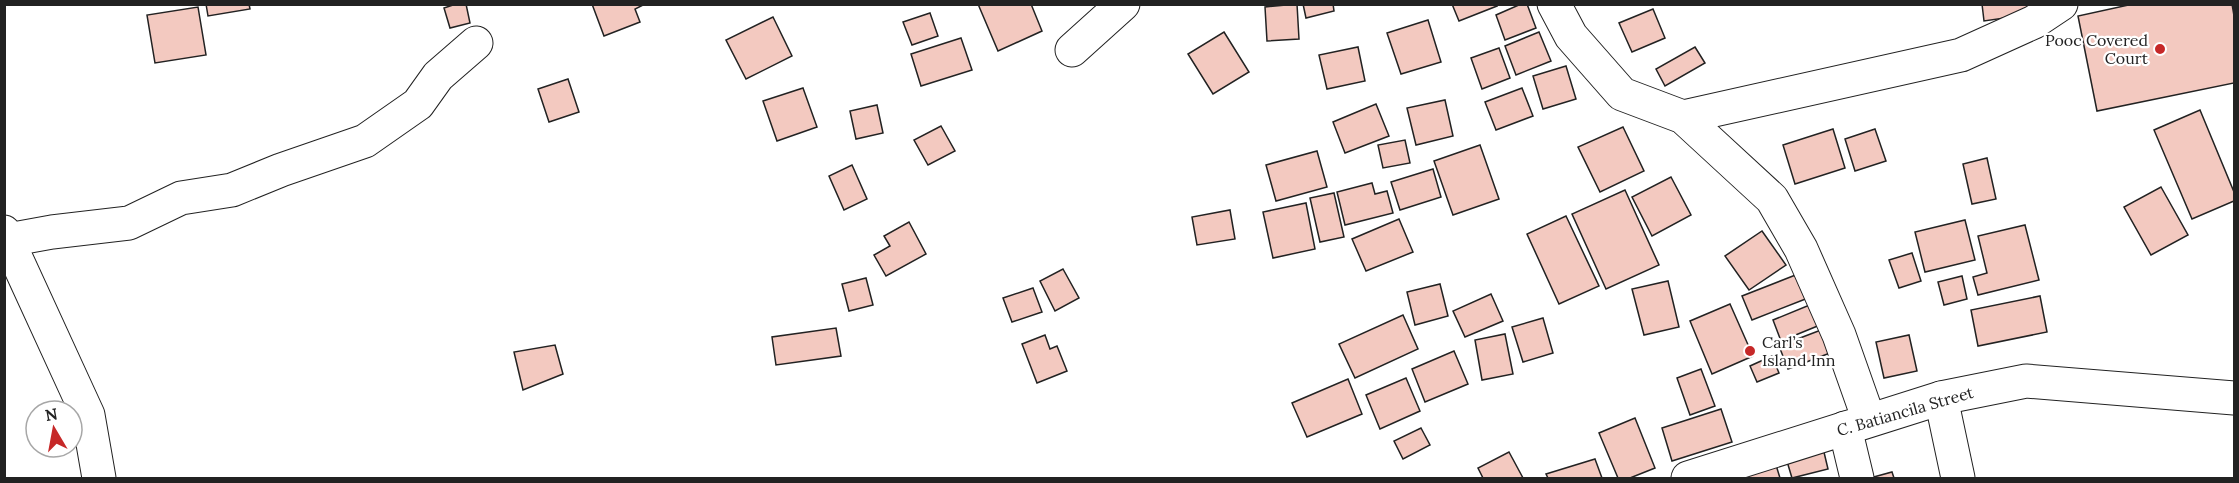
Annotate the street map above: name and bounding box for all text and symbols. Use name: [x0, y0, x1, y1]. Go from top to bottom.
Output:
place label: Pooc Covered Court: [2045, 30, 2149, 68]
marker: Pooc Covered Court: [2153, 42, 2167, 56]
place label: Carl’s Island Inn: [1762, 332, 1836, 370]
marker: Carl’s Island Inn: [1743, 344, 1757, 358]
street label: C. Batiancila Street: [1834, 382, 1976, 440]
north arrow: [24, 399, 84, 459]
text: N: [44, 403, 59, 425]

